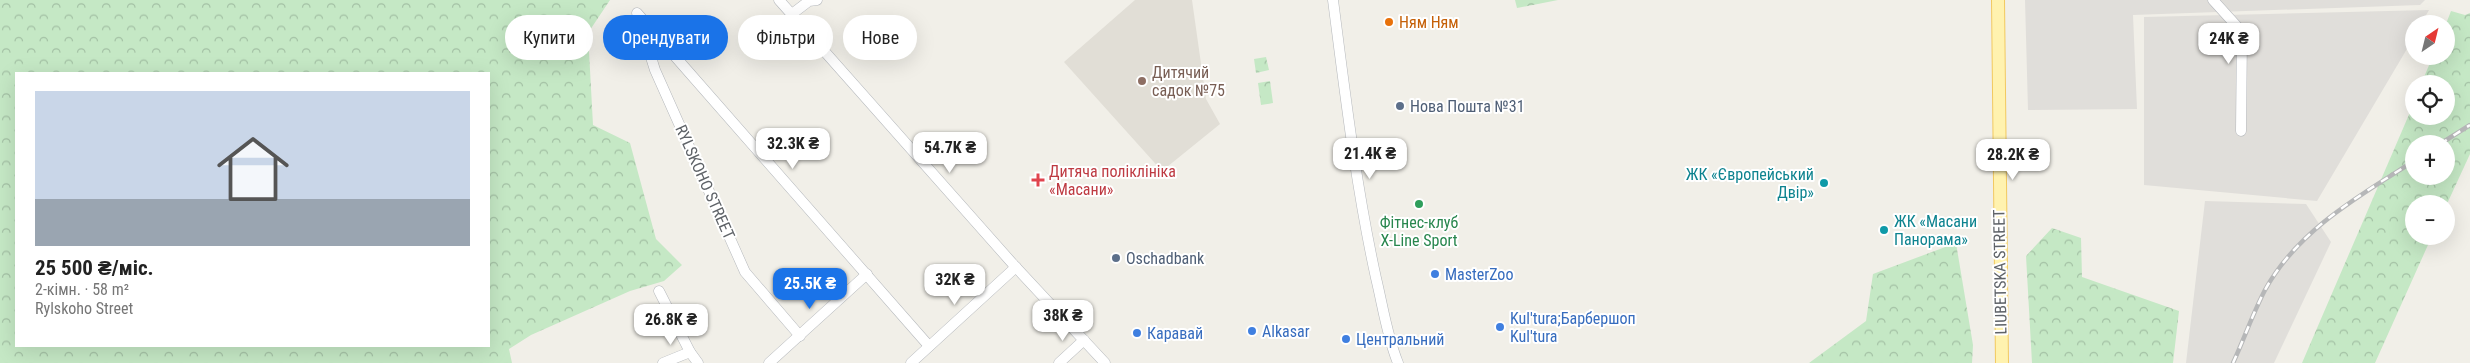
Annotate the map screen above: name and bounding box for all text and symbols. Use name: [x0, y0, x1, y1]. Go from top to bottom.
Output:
place label: Ням Ням: [1399, 13, 1459, 32]
chip: Купити: [505, 15, 593, 60]
chip: Орендувати: [603, 15, 728, 60]
chip: Фільтри: [738, 15, 833, 60]
chip: Нове: [843, 15, 917, 60]
north arrow: [2405, 15, 2455, 65]
map controls: [2405, 15, 2455, 245]
marker: Ням Ням: [1383, 16, 1395, 28]
pin: 24K ₴: [2194, 22, 2264, 65]
text: 24K ₴: [2209, 29, 2249, 48]
place label: Дитячий садок №75: [1152, 63, 1225, 100]
marker: Дитячий садок №75: [1136, 75, 1148, 87]
button: locate: [2405, 75, 2455, 125]
place label: Нова Пошта №31: [1410, 97, 1525, 116]
marker: Нова Пошта №31: [1394, 100, 1406, 112]
street label: RYLSKOHO STREET: [671, 122, 739, 242]
icon: home: [208, 124, 298, 214]
pin: 32.3K ₴: [747, 128, 839, 170]
pin: 54.7K ₴: [904, 132, 996, 174]
text: 32.3K ₴: [767, 134, 819, 153]
button: +: [2405, 135, 2455, 185]
text: 54.7K ₴: [924, 138, 976, 157]
pin: 21.4K ₴: [1324, 138, 1416, 180]
pin: 28.2K ₴: [1967, 138, 2059, 181]
text: 21.4K ₴: [1344, 144, 1396, 163]
text: 28.2K ₴: [1987, 145, 2039, 164]
place label: Дитяча поліклініка «Масани»: [1049, 162, 1176, 199]
place label: ЖК «Європейський Двір»: [1686, 165, 1814, 202]
marker: Дитяча поліклініка «Масани»: [1031, 173, 1045, 187]
marker: ЖК «Європейський Двір»: [1818, 177, 1830, 189]
button: −: [2405, 195, 2455, 245]
marker: Фітнес-клуб X-Line Sport: [1413, 198, 1425, 210]
street label: LIUBETSKA STREET: [1989, 209, 2011, 335]
place label: ЖК «Масани Панорама»: [1894, 212, 1977, 249]
place label: Фітнес-клуб X-Line Sport: [1380, 213, 1459, 250]
marker: ЖК «Масани Панорама»: [1878, 224, 1890, 236]
place label: Oschadbank: [1126, 249, 1205, 268]
marker: Oschadbank: [1110, 252, 1122, 264]
text: 25 500 ₴/міс.: [35, 256, 154, 280]
pin: 32K ₴: [920, 264, 990, 306]
place label: MasterZoo: [1445, 265, 1513, 284]
pin: 25.5K ₴: [764, 268, 856, 310]
marker: MasterZoo: [1429, 268, 1441, 280]
text: 32K ₴: [935, 270, 975, 289]
text: 25.5K ₴: [784, 274, 836, 293]
text: 2-кімн. · 58 m²: [35, 280, 129, 299]
text: Rylskoho Street: [35, 299, 133, 318]
pin: 38K ₴: [1028, 300, 1098, 342]
pin: 26.8K ₴: [625, 304, 717, 346]
text: 38K ₴: [1043, 306, 1083, 325]
place label: Kul'tura;Барбершоп Kul'tura: [1510, 309, 1636, 346]
text: 26.8K ₴: [645, 310, 697, 329]
marker: Kul'tura;Барбершоп Kul'tura: [1494, 321, 1506, 333]
place label: Alkasar: [1262, 322, 1310, 341]
place label: Каравай: [1147, 324, 1203, 343]
marker: Alkasar: [1246, 325, 1258, 337]
marker: Каравай: [1131, 327, 1143, 339]
place label: Центральний: [1356, 330, 1445, 349]
marker: Центральний: [1340, 333, 1352, 345]

